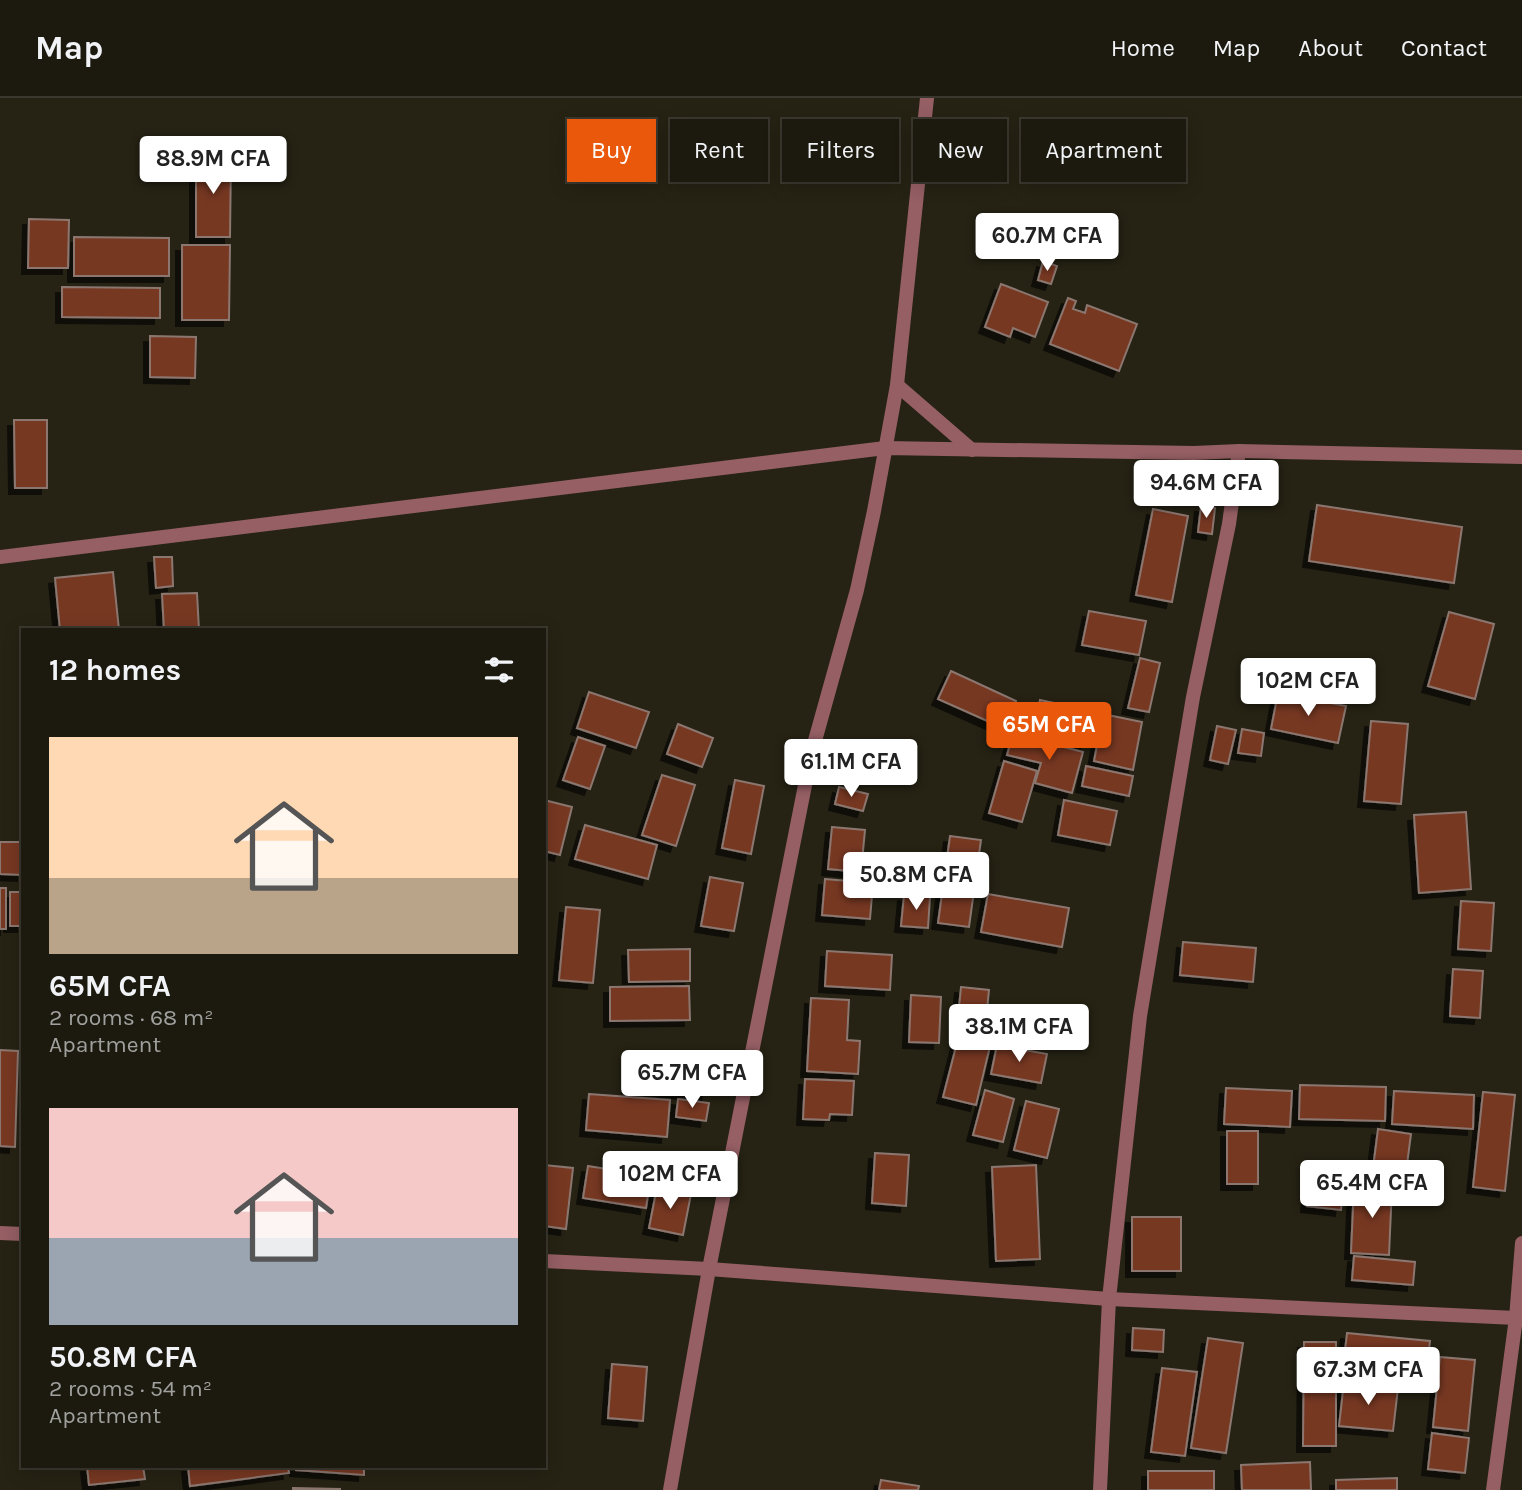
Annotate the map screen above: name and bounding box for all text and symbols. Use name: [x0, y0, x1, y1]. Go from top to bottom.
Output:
text: Map: [35, 29, 103, 67]
text: Home: [1111, 34, 1175, 62]
text: Map: [1213, 34, 1260, 62]
text: About: [1298, 34, 1363, 62]
text: Contact: [1401, 34, 1487, 62]
chip: Buy: [567, 119, 656, 182]
chip: Rent: [670, 119, 768, 182]
chip: Filters: [782, 119, 899, 182]
chip: New: [913, 119, 1007, 182]
chip: Apartment: [1021, 119, 1186, 182]
pin: 88.9M CFA: [133, 136, 293, 196]
text: 88.9M CFA: [156, 145, 270, 172]
pin: 60.7M CFA: [967, 214, 1127, 273]
text: 60.7M CFA: [992, 222, 1102, 249]
pin: 94.6M CFA: [1126, 460, 1286, 520]
text: 94.6M CFA: [1150, 469, 1262, 496]
icon: filters: [480, 651, 518, 689]
text: 12 homes: [49, 652, 181, 688]
pin: 102M CFA: [1236, 658, 1380, 718]
text: 102M CFA: [1257, 667, 1359, 694]
pin: 65M CFA: [984, 702, 1114, 762]
text: 65M CFA: [1002, 711, 1096, 738]
pin: 61.1M CFA: [771, 740, 931, 799]
text: 61.1M CFA: [800, 748, 902, 775]
icon: home: [221, 783, 347, 909]
pin: 50.8M CFA: [836, 852, 996, 912]
text: 50.8M CFA: [859, 861, 973, 888]
text: 65M CFA: [49, 968, 171, 1004]
text: 2 rooms · 68 m²: [49, 1004, 213, 1031]
pin: 38.1M CFA: [939, 1004, 1099, 1064]
text: 38.1M CFA: [965, 1013, 1073, 1040]
text: Apartment: [49, 1031, 161, 1058]
pin: 65.7M CFA: [612, 1051, 772, 1110]
text: 65.7M CFA: [637, 1059, 747, 1086]
pin: 102M CFA: [598, 1152, 742, 1211]
icon: home: [221, 1154, 347, 1280]
text: 102M CFA: [619, 1160, 721, 1187]
pin: 65.4M CFA: [1292, 1160, 1452, 1220]
text: 65.4M CFA: [1316, 1169, 1428, 1196]
text: 50.8M CFA: [49, 1339, 197, 1375]
pin: 67.3M CFA: [1288, 1348, 1448, 1407]
text: 67.3M CFA: [1313, 1356, 1423, 1383]
text: 2 rooms · 54 m²: [49, 1375, 212, 1402]
text: Apartment: [49, 1402, 161, 1429]

